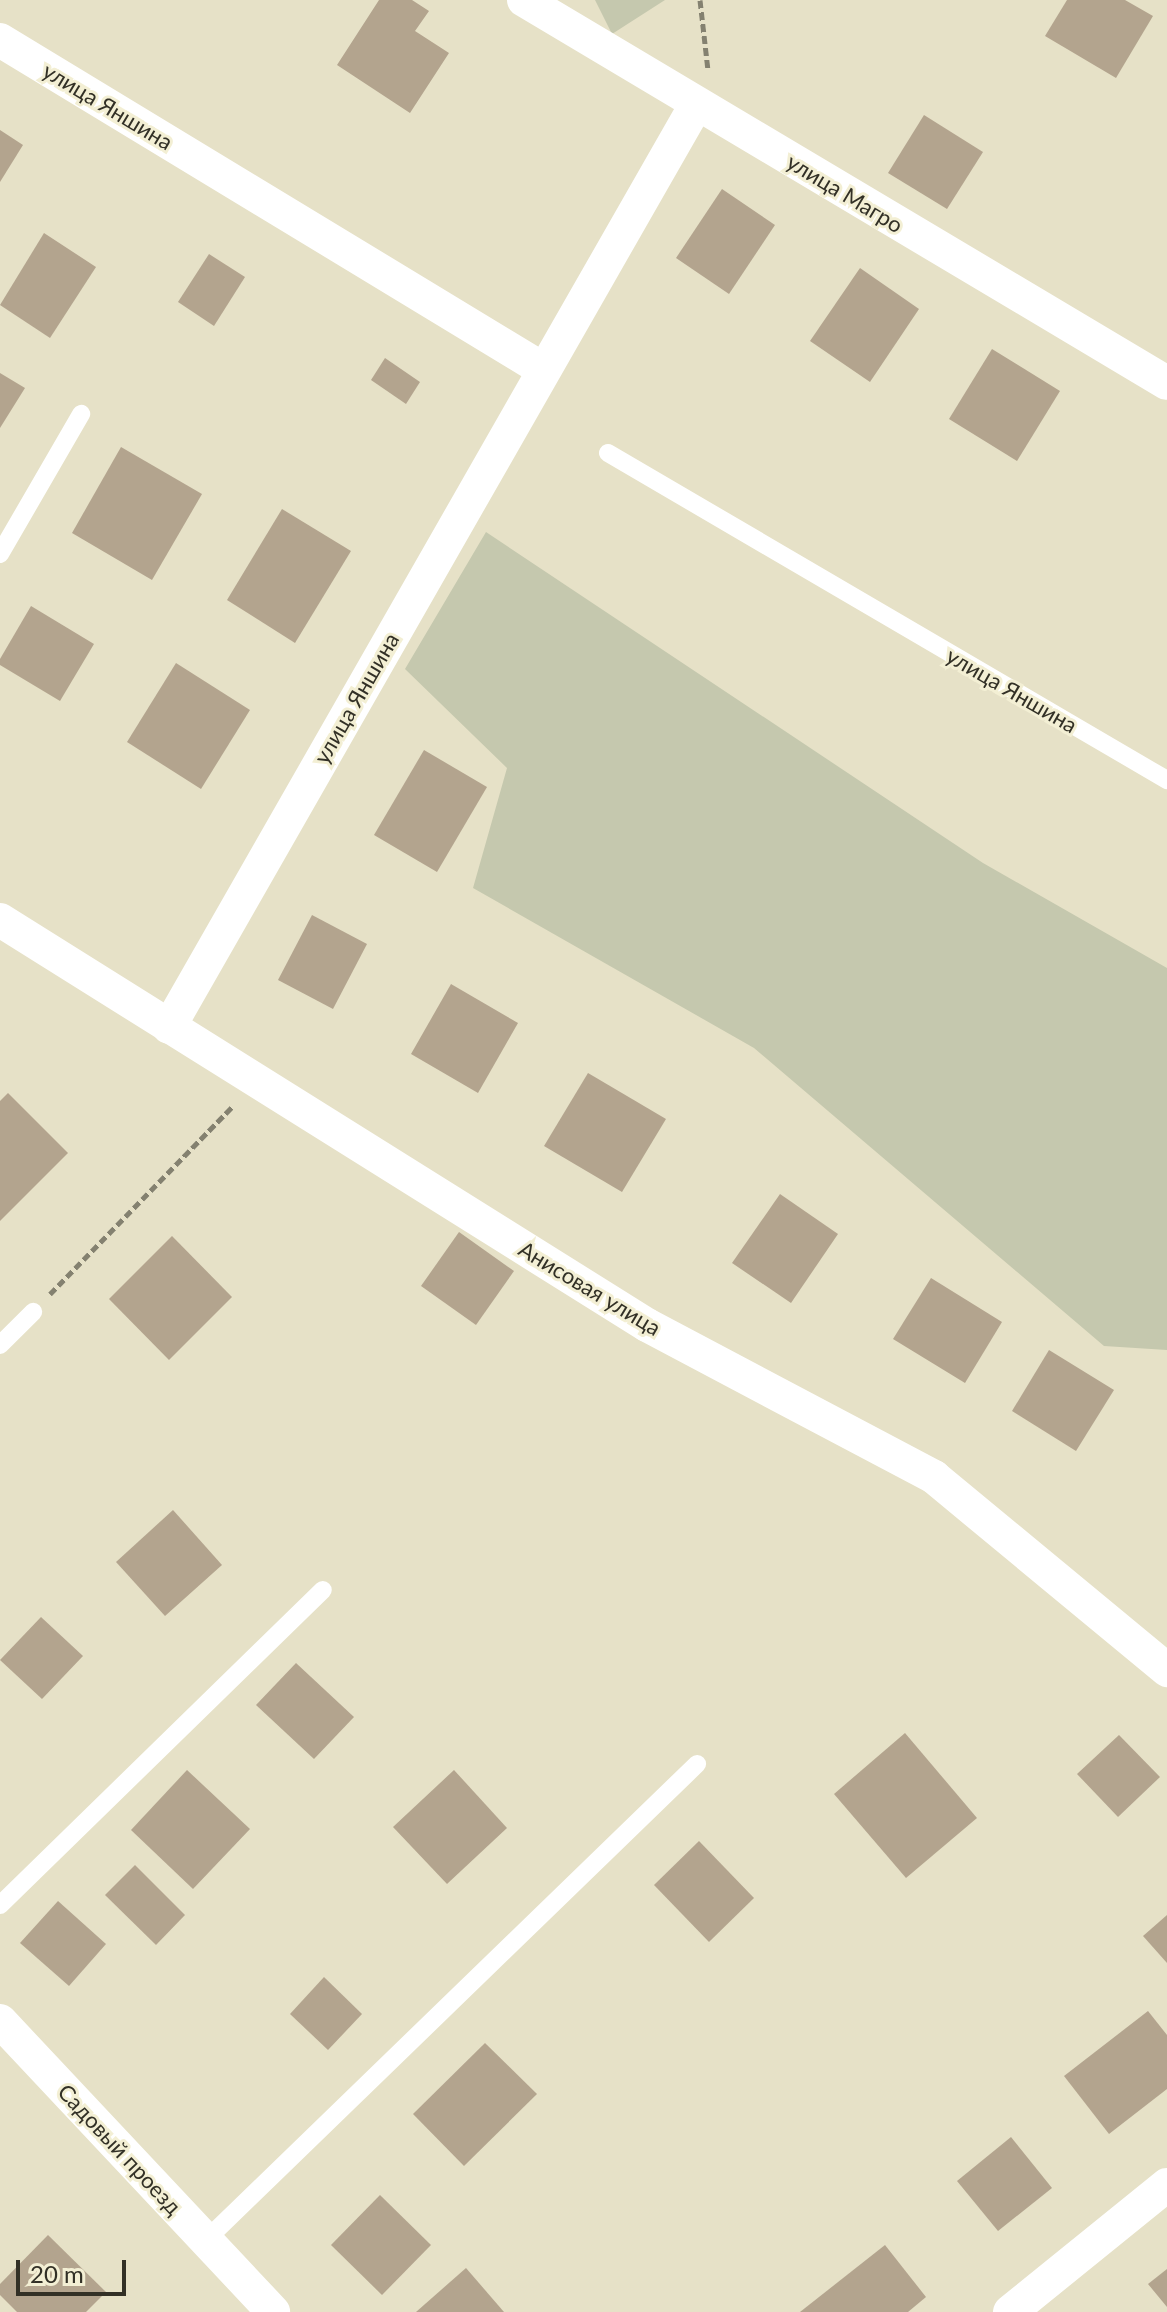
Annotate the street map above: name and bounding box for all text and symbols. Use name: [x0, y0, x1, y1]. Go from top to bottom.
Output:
street label: улица Яншина: [38, 57, 178, 155]
street label: улица Магро: [782, 148, 908, 238]
street label: улица Яншина: [308, 628, 404, 768]
street label: улица Яншина: [942, 642, 1082, 738]
street label: Анисовая улица: [514, 1235, 666, 1341]
street label: Садовый проезд: [53, 2078, 187, 2220]
scale bar: [20, 2244, 130, 2294]
text: 20 m: [30, 2259, 84, 2288]

